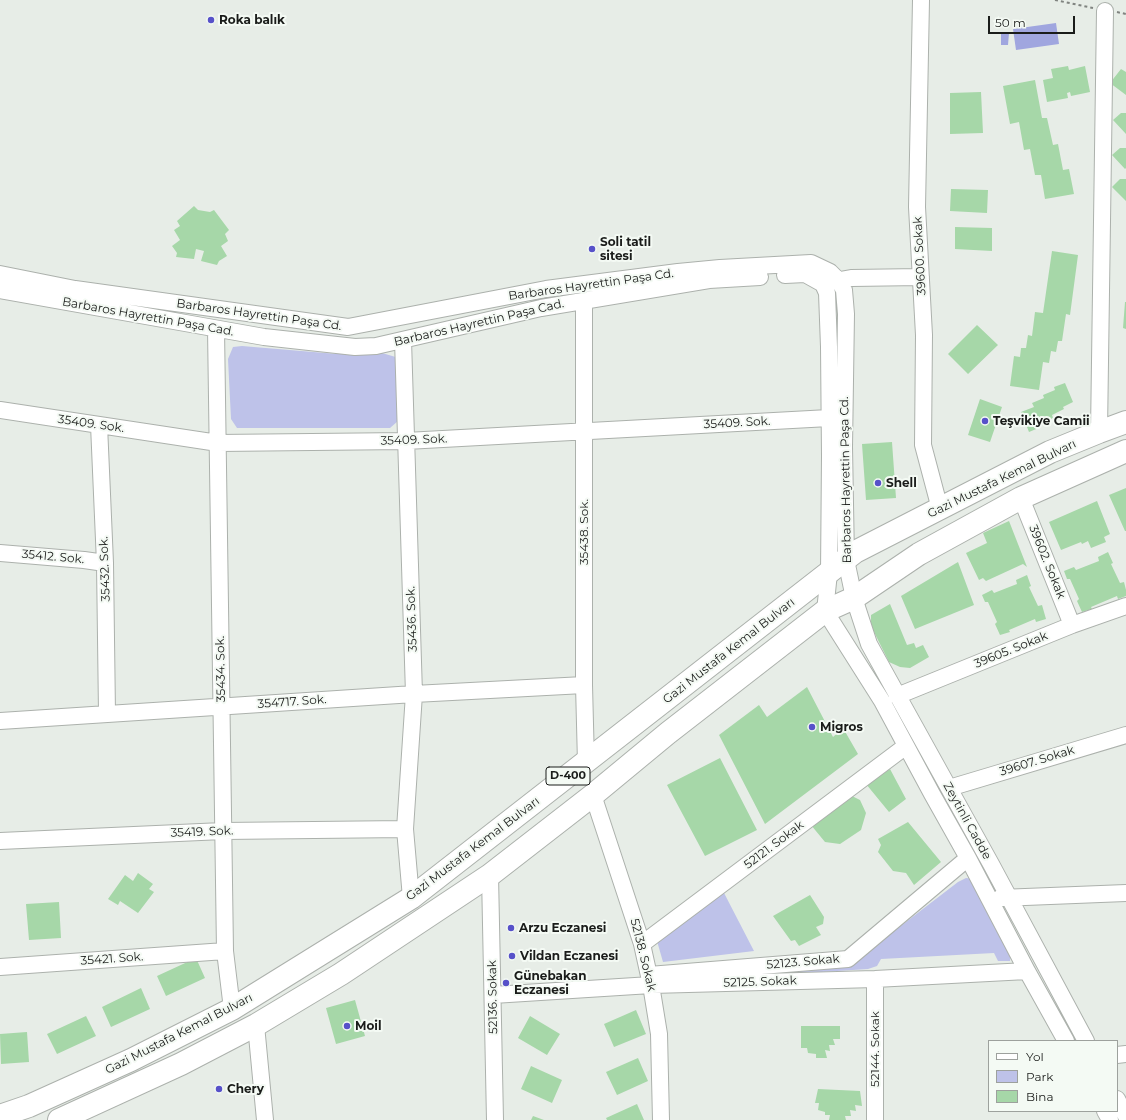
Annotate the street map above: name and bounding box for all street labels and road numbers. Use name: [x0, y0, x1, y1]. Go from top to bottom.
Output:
street label: 39600. Sokak: [911, 216, 929, 296]
street label: Barbaros Hayrettin Paşa Cd.: [507, 266, 675, 304]
street label: Barbaros Hayrettin Paşa Cad.: [61, 295, 235, 339]
street label: Barbaros Hayrettin Paşa Cd.: [175, 296, 343, 334]
street label: Barbaros Hayrettin Paşa Cad.: [393, 296, 565, 350]
street label: Barbaros Hayrettin Paşa Cd.: [837, 396, 855, 564]
street label: 35409. Sok.: [57, 412, 125, 436]
street label: 35409. Sok.: [703, 414, 771, 432]
street label: 35409. Sok.: [380, 432, 448, 448]
street label: Gazi Mustafa Kemal Bulvarı: [925, 437, 1079, 521]
street label: 35438. Sok.: [577, 499, 591, 565]
street label: 39602. Sokak: [1026, 523, 1068, 601]
street label: 35432. Sok.: [97, 536, 113, 602]
street label: 35412. Sok.: [21, 547, 85, 567]
street label: 35436. Sok.: [404, 586, 420, 652]
street label: Gazi Mustafa Kemal Bulvarı: [660, 595, 798, 707]
street label: 39605. Sokak: [972, 629, 1050, 671]
street label: 35434. Sok.: [213, 636, 229, 702]
street label: 354717. Sok.: [257, 692, 327, 712]
street label: 39607. Sokak: [998, 743, 1076, 779]
road number: D-400: [546, 767, 590, 785]
street label: Zeytinli Cadde: [940, 780, 994, 862]
street label: Gazi Mustafa Kemal Bulvarı: [403, 794, 543, 904]
street label: 52121. Sokak: [741, 818, 807, 872]
street label: 35419. Sok.: [170, 824, 234, 840]
street label: 52138. Sokak: [627, 917, 659, 993]
street label: 35421. Sok.: [80, 950, 144, 968]
street label: 52123. Sokak: [766, 952, 840, 972]
street label: 52136. Sokak: [485, 960, 501, 1034]
street label: 52125. Sokak: [723, 974, 797, 990]
street label: Gazi Mustafa Kemal Bulvarı: [103, 990, 255, 1078]
street label: 52144. Sokak: [868, 1011, 882, 1087]

